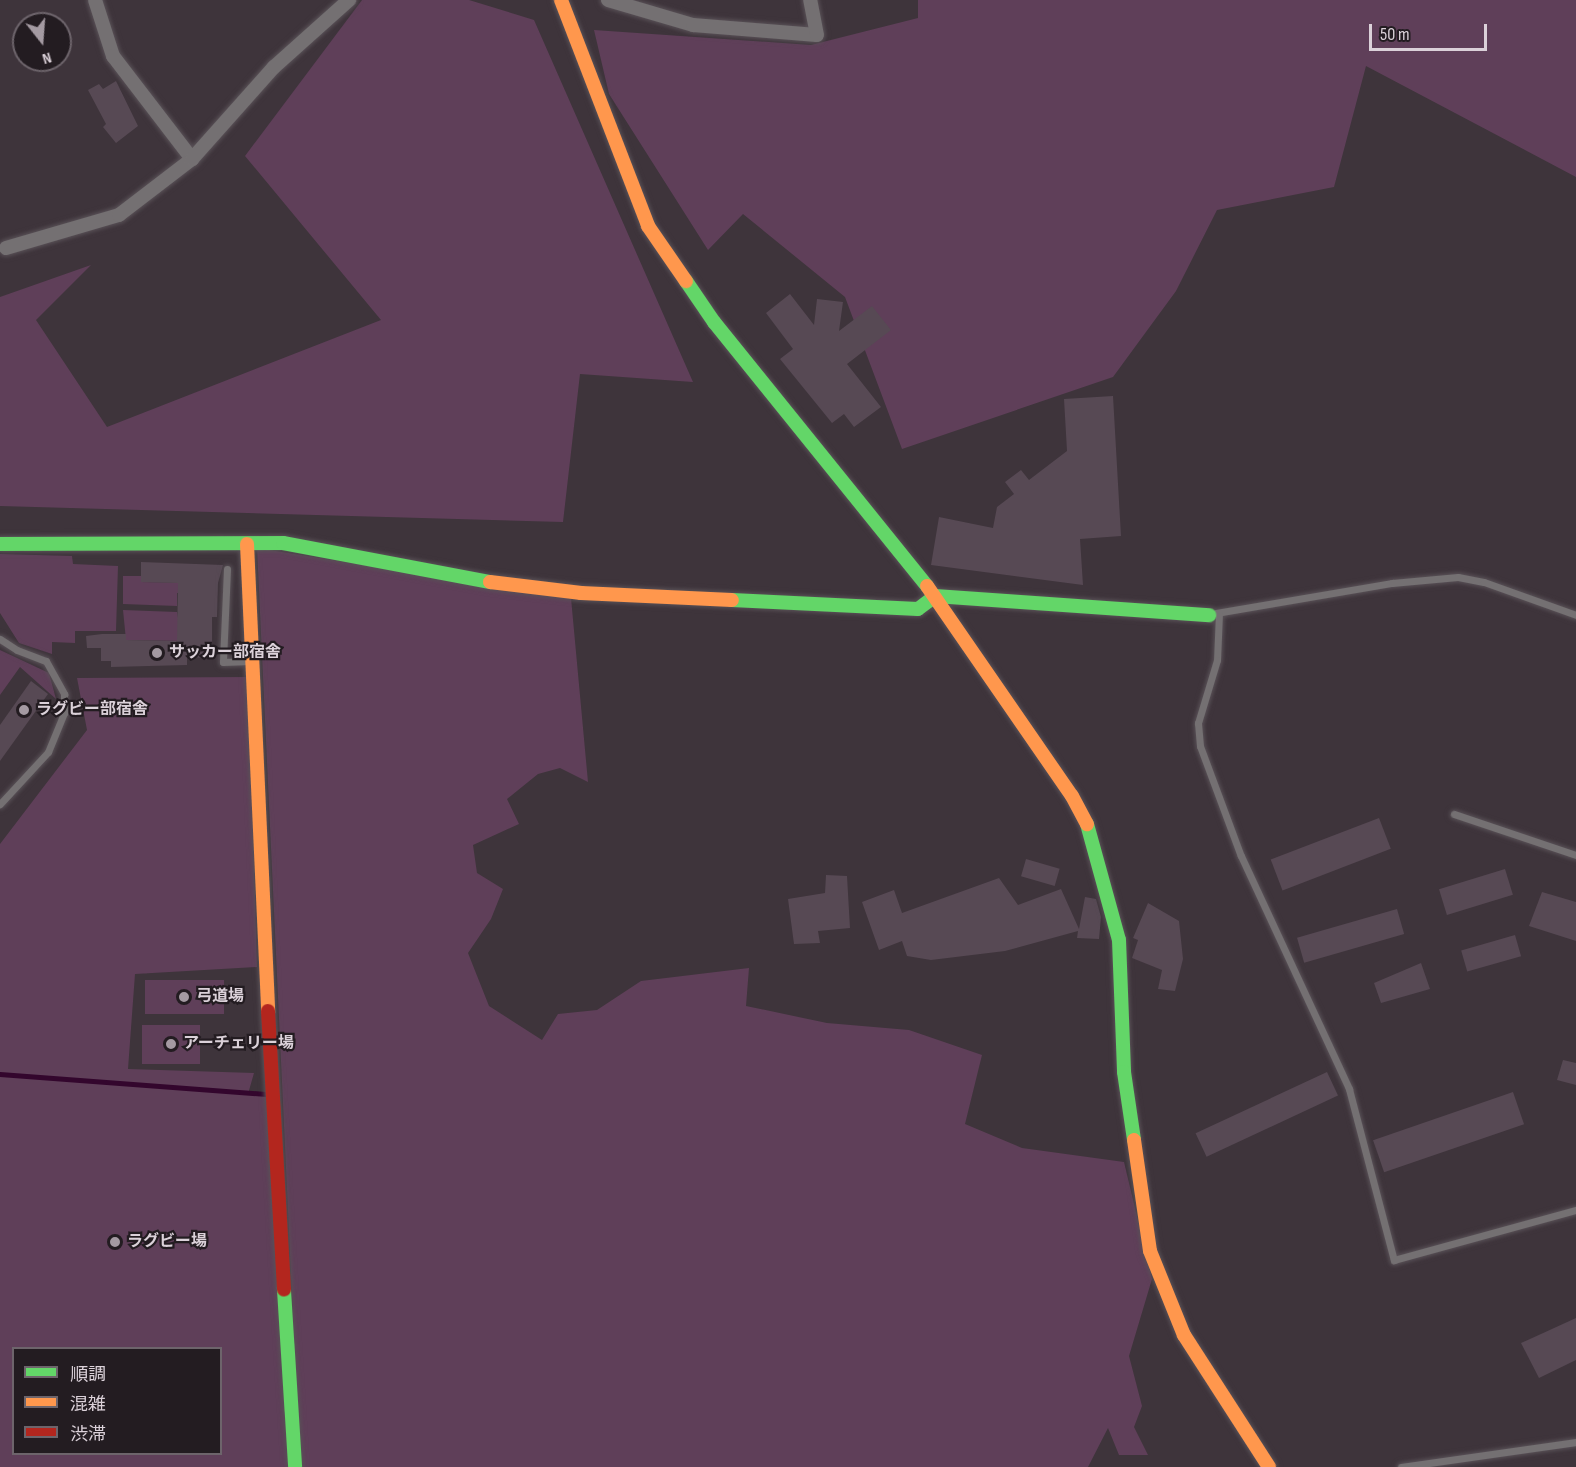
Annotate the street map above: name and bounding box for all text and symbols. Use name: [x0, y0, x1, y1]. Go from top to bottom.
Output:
north arrow: [12, 12, 72, 72]
scale bar: [1372, 12, 1490, 50]
text: 50 m: [1380, 24, 1410, 45]
text: N: [40, 47, 54, 68]
place label: サッカー部宿舎: [169, 643, 281, 663]
marker: サッカー部宿舎: [150, 646, 164, 660]
place label: ラグビー部宿舎: [36, 700, 148, 720]
marker: ラグビー部宿舎: [17, 703, 31, 717]
place label: 弓道場: [196, 987, 244, 1007]
marker: 弓道場: [177, 990, 191, 1004]
place label: アーチェリー場: [183, 1034, 294, 1054]
marker: アーチェリー場: [164, 1037, 178, 1051]
place label: ラグビー場: [127, 1232, 207, 1252]
marker: ラグビー場: [108, 1235, 122, 1249]
legend: [12, 1347, 222, 1455]
text: 順調: [70, 1364, 106, 1385]
text: 混雑: [70, 1394, 106, 1415]
text: 渋滞: [70, 1424, 106, 1445]

